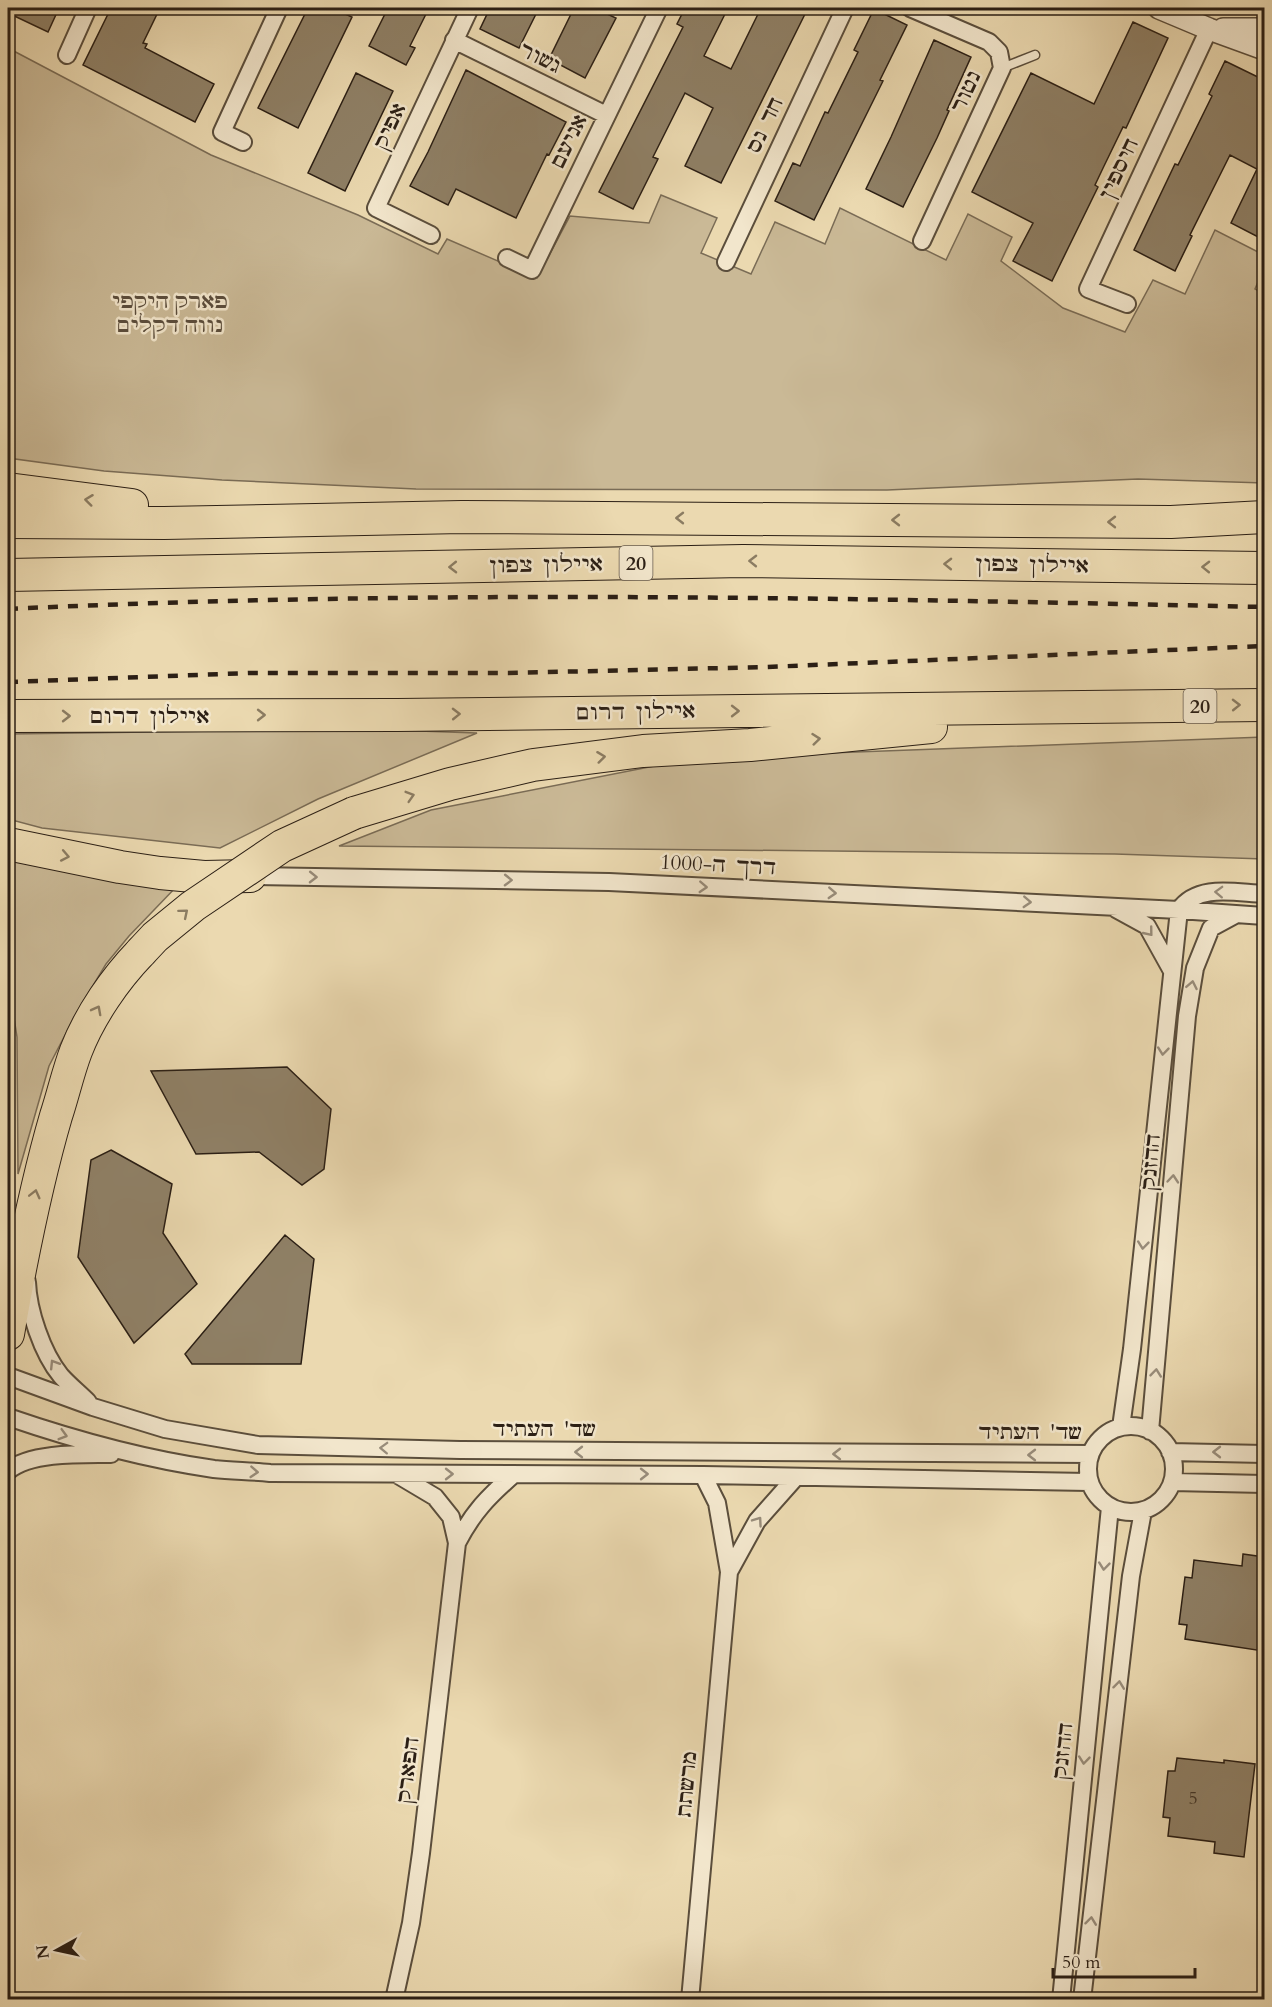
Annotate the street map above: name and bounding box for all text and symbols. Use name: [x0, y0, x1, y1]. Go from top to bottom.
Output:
street label: גשור: [514, 35, 566, 81]
street label: נטור: [944, 66, 988, 118]
street label: חד נס: [739, 92, 791, 158]
street label: אפיק: [367, 98, 413, 154]
street label: אניעם: [544, 109, 594, 173]
street label: חיספין: [1092, 133, 1146, 205]
park label: פארק היקפי נווה דקלים: [112, 287, 228, 340]
one-way arrow: [85, 494, 94, 507]
one-way arrow: [676, 512, 685, 524]
one-way arrow: [892, 514, 901, 526]
one-way arrow: [1108, 515, 1117, 528]
road number: 20: [620, 546, 652, 580]
street label: איילון צפון: [489, 550, 603, 580]
street label: איילון צפון: [975, 550, 1089, 580]
one-way arrow: [749, 555, 758, 567]
one-way arrow: [944, 558, 953, 570]
one-way arrow: [449, 561, 458, 573]
one-way arrow: [1202, 561, 1211, 574]
road number: 20: [1184, 689, 1216, 723]
street label: איילון דרום: [576, 696, 696, 728]
one-way arrow: [1231, 699, 1240, 712]
street label: איילון דרום: [91, 702, 209, 731]
one-way arrow: [730, 705, 739, 717]
one-way arrow: [451, 708, 460, 720]
one-way arrow: [256, 709, 265, 721]
one-way arrow: [61, 710, 70, 722]
one-way arrow: [811, 733, 820, 746]
one-way arrow: [596, 751, 605, 763]
one-way arrow: [404, 791, 415, 803]
street label: דרך ה-1000: [659, 847, 777, 883]
one-way arrow: [59, 849, 69, 862]
one-way arrow: [309, 871, 318, 883]
one-way arrow: [504, 874, 513, 886]
one-way arrow: [699, 880, 708, 893]
one-way arrow: [1214, 886, 1223, 899]
one-way arrow: [828, 887, 837, 900]
one-way arrow: [1023, 896, 1032, 909]
one-way arrow: [177, 910, 188, 921]
one-way arrow: [1142, 925, 1153, 936]
one-way arrow: [1185, 980, 1198, 990]
one-way arrow: [90, 1005, 102, 1016]
one-way arrow: [1157, 1047, 1170, 1056]
street label: ההזנק: [1134, 1133, 1168, 1191]
one-way arrow: [1166, 1174, 1179, 1183]
one-way arrow: [28, 1189, 41, 1199]
one-way arrow: [1137, 1241, 1150, 1250]
one-way arrow: [49, 1360, 61, 1370]
one-way arrow: [1149, 1368, 1162, 1377]
street label: שד' העתיד: [492, 1415, 596, 1444]
street label: שד' העתיד: [978, 1418, 1082, 1447]
one-way arrow: [57, 1428, 68, 1440]
one-way arrow: [379, 1442, 388, 1454]
one-way arrow: [574, 1445, 583, 1458]
one-way arrow: [1213, 1446, 1222, 1458]
one-way arrow: [832, 1447, 841, 1460]
one-way arrow: [1027, 1449, 1036, 1461]
one-way arrow: [250, 1465, 259, 1478]
one-way arrow: [445, 1468, 454, 1480]
one-way arrow: [640, 1468, 649, 1480]
one-way arrow: [751, 1517, 762, 1528]
one-way arrow: [1098, 1561, 1111, 1570]
one-way arrow: [1112, 1681, 1124, 1690]
street label: ההזנק: [1046, 1721, 1080, 1781]
street label: הפארק: [390, 1735, 426, 1805]
street label: מרשתת: [670, 1750, 704, 1818]
one-way arrow: [1079, 1755, 1091, 1764]
house number: 5: [1188, 1786, 1198, 1811]
one-way arrow: [1084, 1916, 1097, 1925]
north arrow: [27, 1920, 87, 1980]
scale bar: [1053, 1941, 1196, 1979]
text: N: [31, 1943, 55, 1960]
text: 50 m: [1062, 1950, 1101, 1975]

